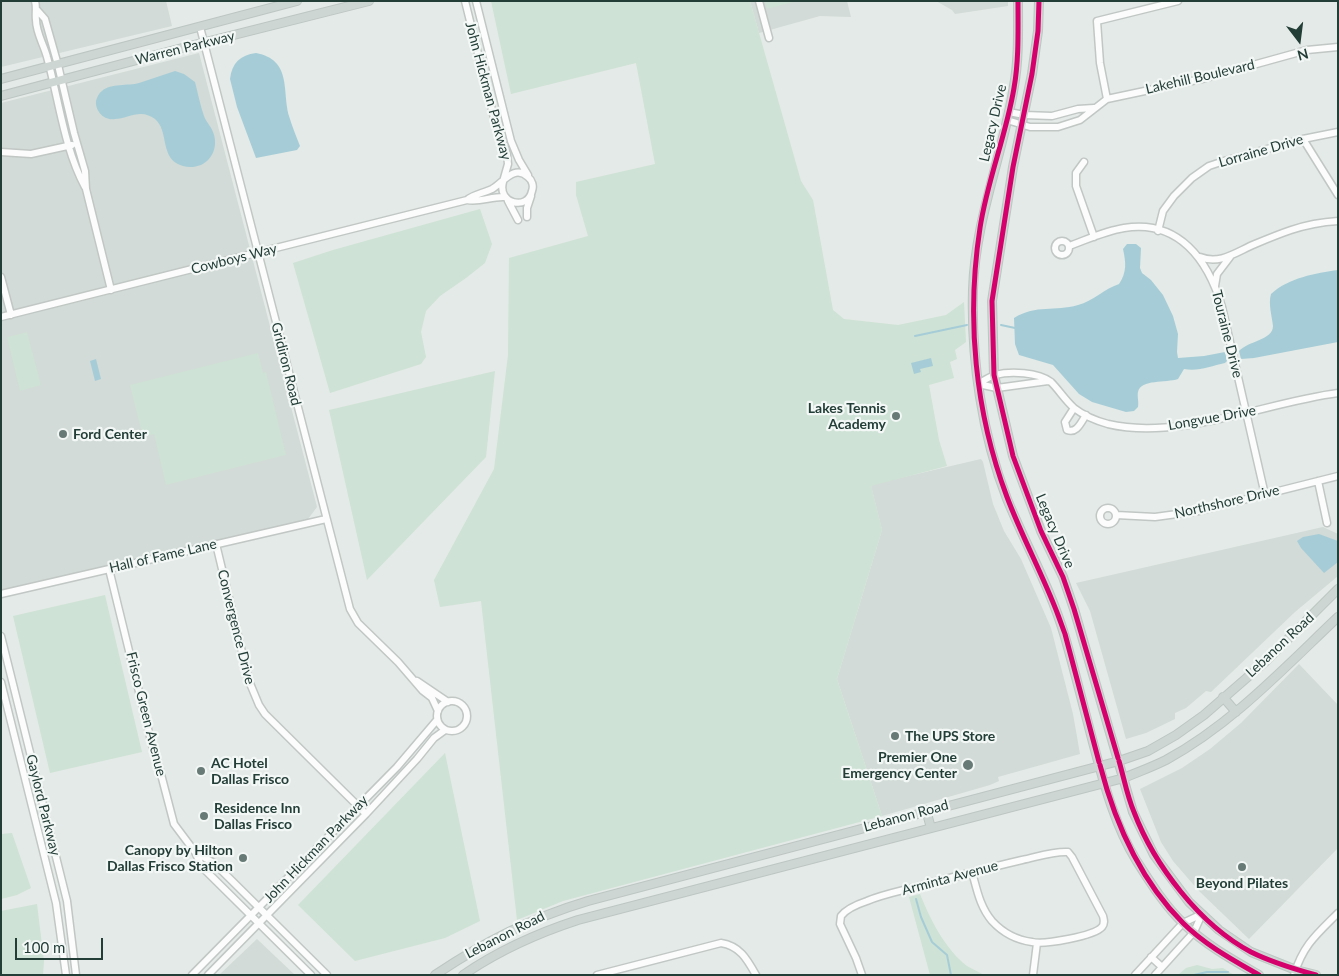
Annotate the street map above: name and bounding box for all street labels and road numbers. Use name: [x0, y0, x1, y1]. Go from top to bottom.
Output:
street label: John Hickman Parkway: [461, 20, 515, 162]
street label: Warren Parkway: [134, 28, 236, 68]
street label: Lakehill Boulevard: [1144, 56, 1256, 98]
street label: Legacy Drive: [976, 83, 1010, 163]
street label: Lorraine Drive: [1217, 131, 1305, 171]
street label: Cowboys Way: [189, 240, 279, 278]
street label: Touraine Drive: [1208, 288, 1246, 380]
street label: Gridiron Road: [268, 321, 304, 407]
street label: Longvue Drive: [1167, 402, 1257, 434]
street label: Northshore Drive: [1173, 482, 1281, 522]
street label: Legacy Drive: [1032, 491, 1078, 571]
street label: Hall of Fame Lane: [108, 535, 218, 577]
street label: Convergence Drive: [214, 568, 258, 686]
street label: Lebanon Road: [1242, 609, 1318, 681]
street label: Frisco Green Avenue: [122, 650, 170, 778]
street label: Gaylord Parkway: [22, 753, 64, 857]
street label: John Hickman Parkway: [260, 792, 372, 906]
street label: Lebanon Road: [862, 797, 950, 835]
street label: Arminta Avenue: [900, 857, 1000, 899]
street label: Lebanon Road: [462, 908, 548, 962]

